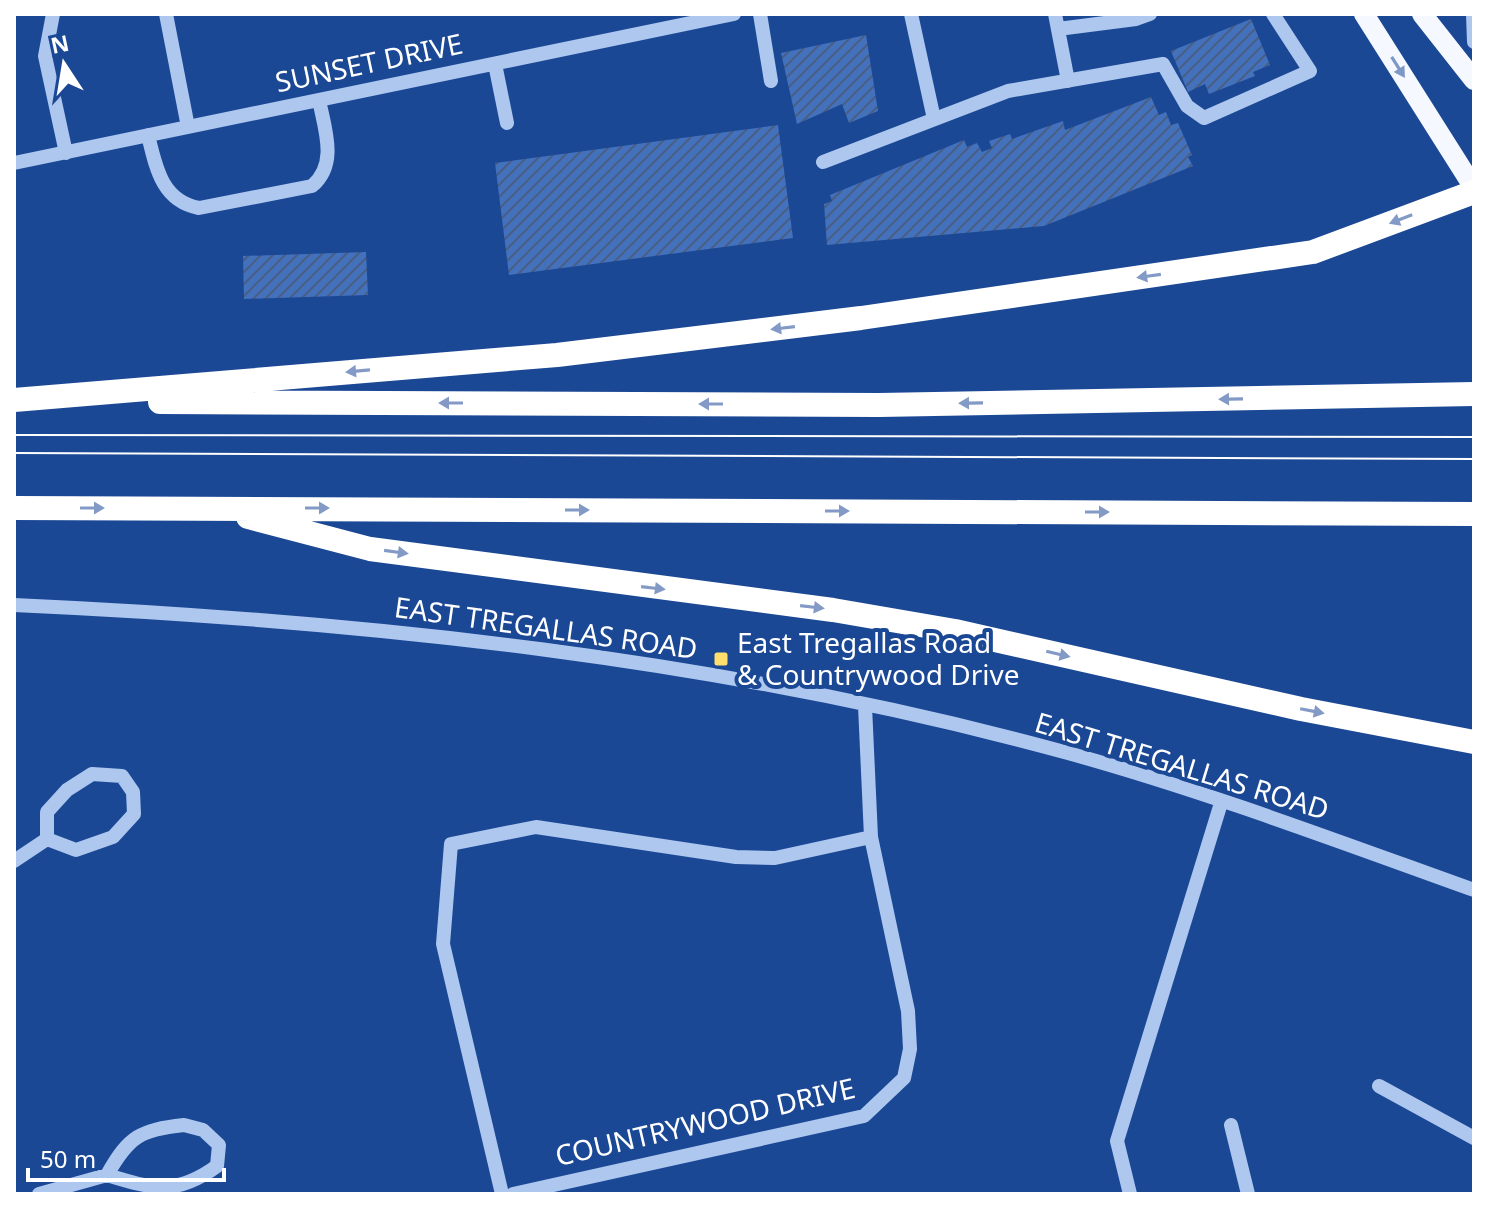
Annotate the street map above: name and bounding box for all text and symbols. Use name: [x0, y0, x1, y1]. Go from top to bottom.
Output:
north arrow: [24, 24, 104, 104]
street label: SUNSET DRIVE: [272, 24, 466, 100]
text: N: [48, 27, 72, 60]
one-way arrow: [1391, 56, 1405, 78]
one-way arrow: [1389, 213, 1413, 226]
one-way arrow: [1136, 270, 1161, 283]
one-way arrow: [770, 321, 795, 334]
one-way arrow: [345, 364, 370, 377]
one-way arrow: [1218, 392, 1243, 405]
one-way arrow: [438, 397, 463, 409]
one-way arrow: [958, 397, 983, 409]
one-way arrow: [698, 398, 723, 410]
one-way arrow: [80, 502, 105, 514]
one-way arrow: [305, 502, 330, 514]
one-way arrow: [565, 504, 590, 516]
one-way arrow: [825, 505, 850, 517]
one-way arrow: [1085, 506, 1110, 519]
one-way arrow: [384, 546, 409, 559]
one-way arrow: [641, 582, 666, 595]
street label: EAST TREGALLAS ROAD: [392, 587, 700, 667]
one-way arrow: [800, 601, 825, 614]
place label: East Tregallas Road & Countrywood Drive: [737, 623, 1020, 693]
one-way arrow: [1046, 649, 1071, 661]
marker: East Tregallas Road & Countrywood Drive: [712, 650, 730, 668]
street label: EAST TREGALLAS ROAD: [1031, 702, 1334, 828]
one-way arrow: [1300, 706, 1325, 718]
street label: COUNTRYWOOD DRIVE: [551, 1068, 858, 1174]
scale bar: [28, 1132, 224, 1182]
text: 50 m: [40, 1142, 96, 1175]

